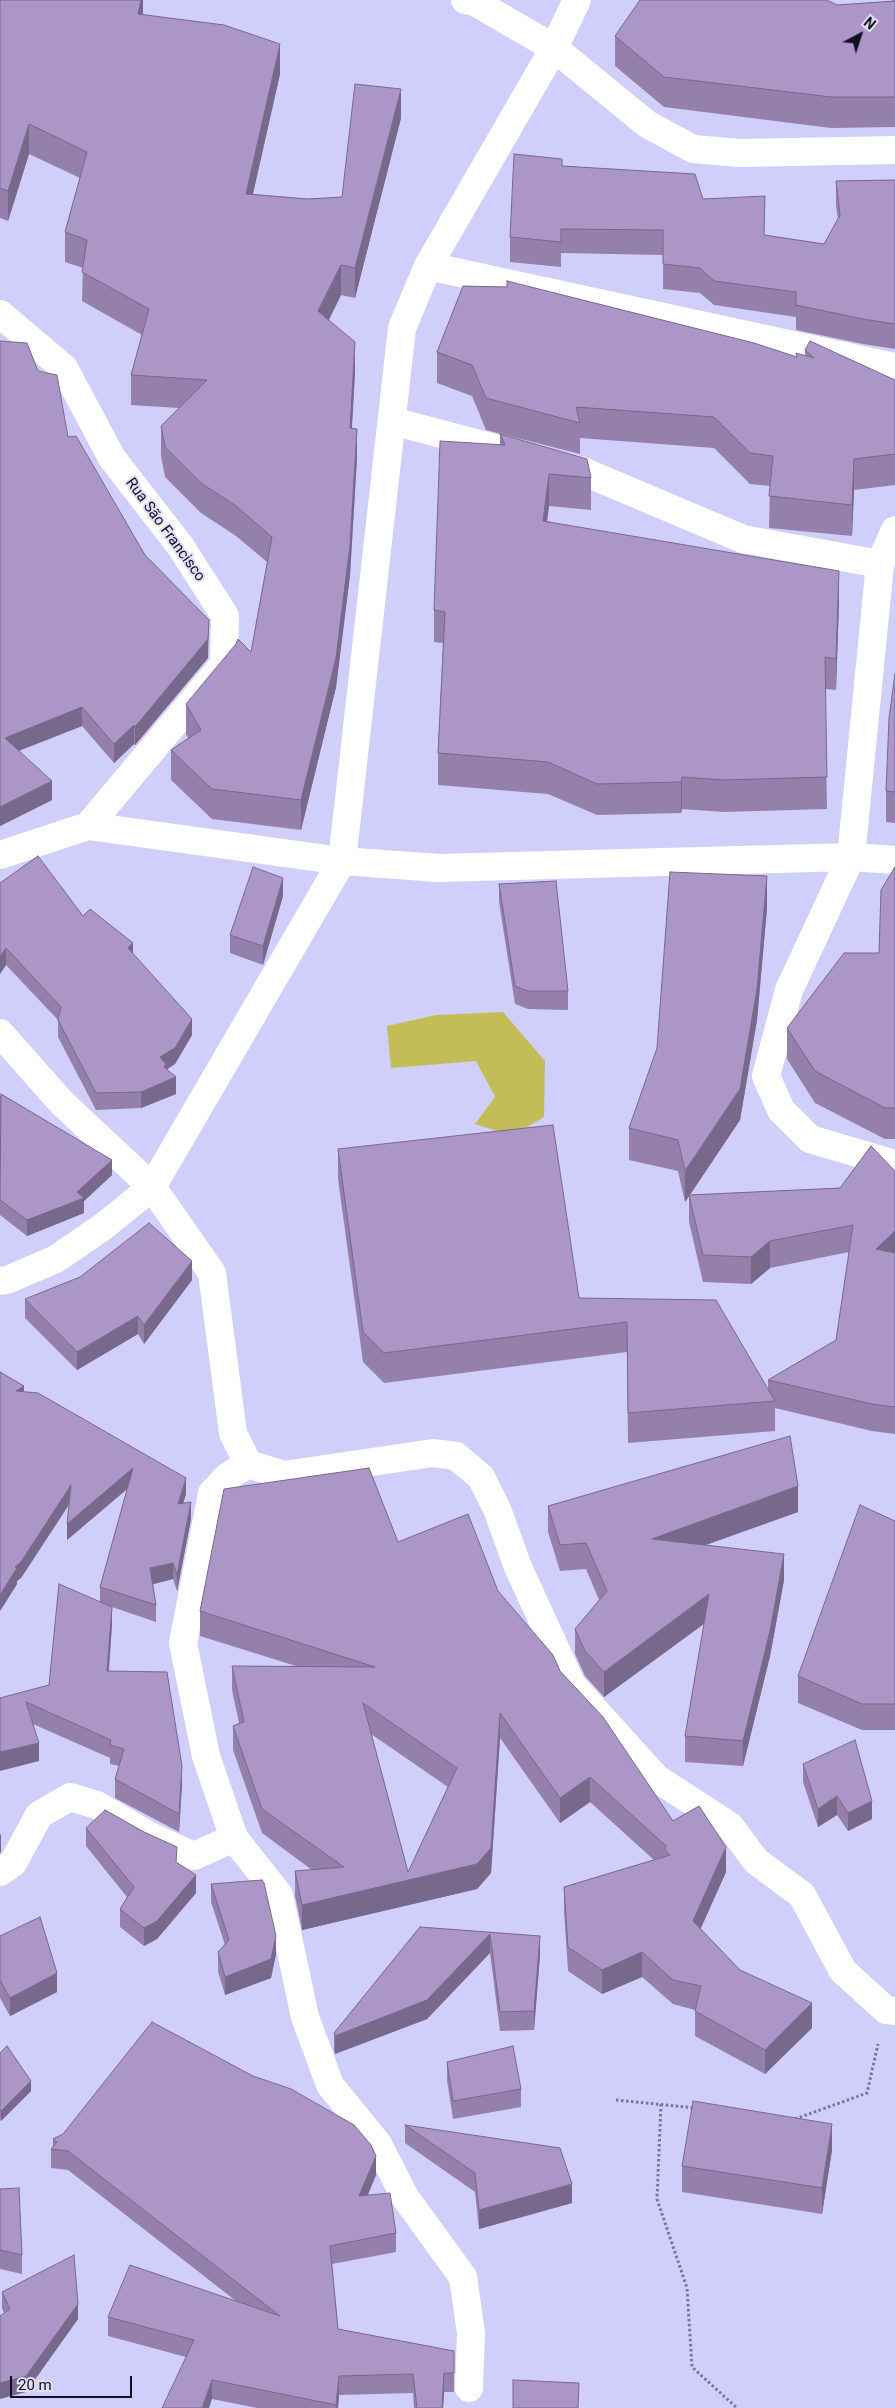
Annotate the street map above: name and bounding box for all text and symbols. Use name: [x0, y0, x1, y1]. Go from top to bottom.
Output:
north arrow: [835, 10, 885, 60]
text: N: [861, 14, 879, 33]
street label: Rua São Francisco: [121, 475, 209, 585]
scale bar: [12, 2366, 135, 2398]
text: 20 m: [18, 2376, 52, 2394]

